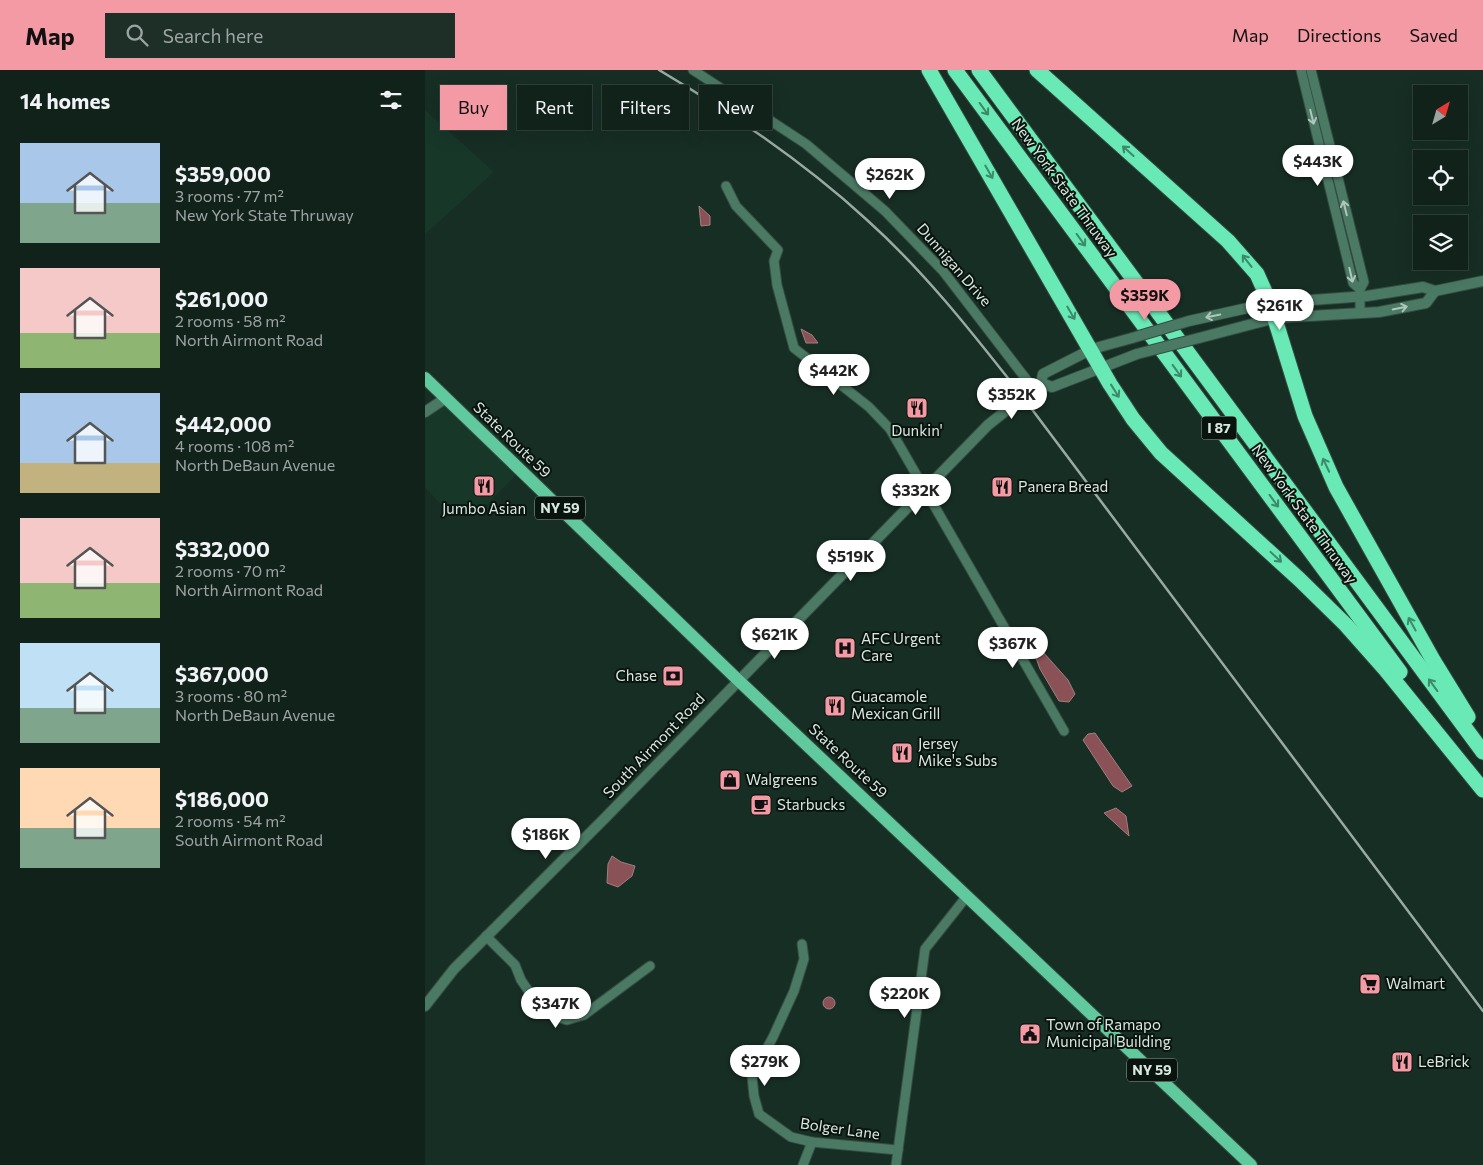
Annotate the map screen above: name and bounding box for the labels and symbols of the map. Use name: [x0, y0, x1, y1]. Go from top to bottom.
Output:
north arrow: [1413, 85, 1467, 140]
one-way arrow: [979, 102, 989, 116]
one-way arrow: [1308, 109, 1317, 125]
street label: New York State Thruway: [1008, 114, 1121, 261]
pin: $443K: [1283, 144, 1353, 187]
one-way arrow: [1121, 145, 1134, 157]
pin: $262K: [855, 158, 925, 200]
one-way arrow: [984, 165, 994, 179]
one-way arrow: [1340, 201, 1349, 217]
street label: Dunnigan Drive: [914, 219, 996, 310]
one-way arrow: [1075, 233, 1086, 246]
one-way arrow: [1242, 255, 1253, 268]
one-way arrow: [1347, 267, 1356, 283]
pin: $359K: [1110, 278, 1180, 321]
pin: $261K: [1245, 288, 1315, 331]
one-way arrow: [1392, 302, 1408, 312]
one-way arrow: [1066, 305, 1076, 319]
one-way arrow: [1205, 312, 1221, 321]
pin: $442K: [799, 354, 869, 396]
one-way arrow: [1172, 364, 1182, 378]
pin: $352K: [977, 378, 1047, 420]
one-way arrow: [1110, 384, 1120, 398]
restaurant icon: Dunkin': [905, 396, 929, 420]
street label: State Route 59: [470, 398, 555, 481]
road number: I 87: [1201, 416, 1237, 439]
place label: Dunkin': [891, 421, 943, 439]
street label: New York State Thruway: [1248, 440, 1361, 587]
one-way arrow: [1320, 458, 1330, 473]
restaurant icon: Jumbo Asian: [472, 474, 496, 498]
pin: $332K: [881, 474, 951, 516]
restaurant icon: Panera Bread: [990, 475, 1014, 499]
place label: Panera Bread: [1018, 477, 1108, 495]
one-way arrow: [1268, 494, 1279, 507]
road number: NY 59: [535, 496, 585, 519]
place label: Jumbo Asian: [442, 499, 526, 517]
pin: $519K: [816, 540, 886, 582]
one-way arrow: [1270, 551, 1283, 563]
one-way arrow: [1407, 617, 1416, 632]
pin: $621K: [740, 618, 810, 660]
pin: $367K: [978, 626, 1048, 669]
place label: AFC Urgent Care: [861, 629, 941, 664]
hospital icon: AFC Urgent Care: [833, 636, 857, 660]
bank icon: Chase: [661, 664, 685, 688]
place label: Chase: [616, 666, 657, 684]
one-way arrow: [1428, 678, 1438, 692]
place label: Guacamole Mexican Grill: [851, 687, 940, 722]
street label: South Airmont Road: [599, 689, 708, 801]
restaurant icon: Guacamole Mexican Grill: [823, 694, 847, 718]
street label: State Route 59: [806, 719, 892, 801]
place label: Jersey Mike's Subs: [918, 734, 998, 769]
restaurant icon: Jersey Mike's Subs: [890, 741, 914, 765]
shop icon: Walgreens: [718, 768, 742, 792]
place label: Walgreens: [746, 770, 817, 788]
cafe icon: Starbucks: [749, 793, 773, 817]
place label: Starbucks: [777, 795, 845, 813]
pin: $186K: [511, 818, 581, 860]
supermarket icon: Walmart: [1358, 972, 1382, 996]
place label: Walmart: [1386, 974, 1445, 992]
pin: $220K: [870, 976, 940, 1019]
pin: $347K: [521, 986, 591, 1029]
place label: Town of Ramapo Municipal Building: [1046, 1015, 1171, 1050]
public building icon: Town of Ramapo Municipal Building: [1018, 1022, 1042, 1046]
pin: $279K: [730, 1044, 800, 1087]
restaurant icon: LeBrick: [1390, 1050, 1414, 1074]
place label: LeBrick: [1418, 1052, 1470, 1070]
road number: NY 59: [1127, 1058, 1177, 1082]
street label: Bolger Lane: [799, 1114, 881, 1143]

